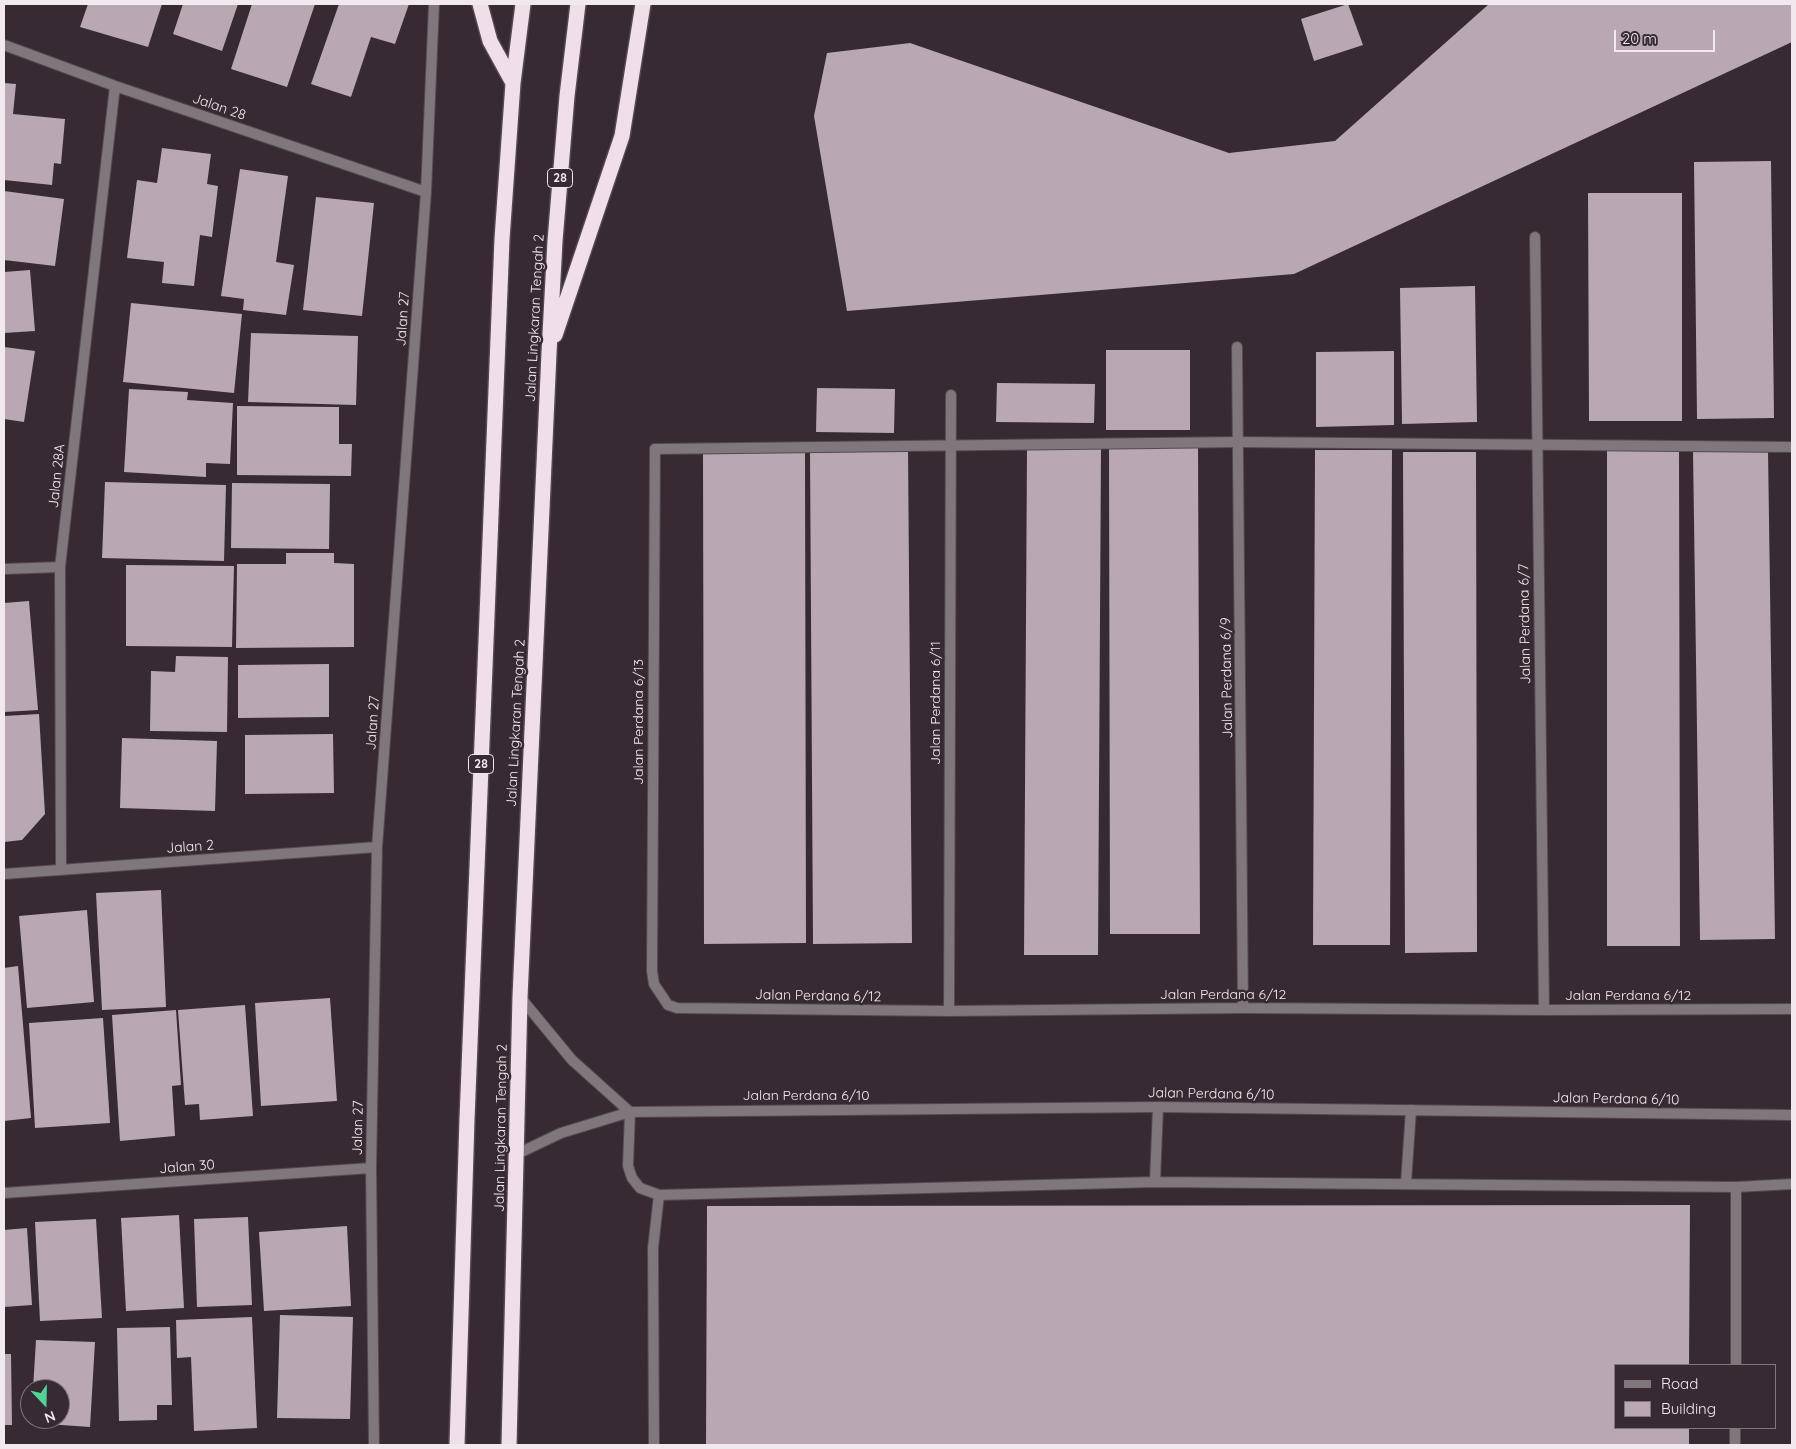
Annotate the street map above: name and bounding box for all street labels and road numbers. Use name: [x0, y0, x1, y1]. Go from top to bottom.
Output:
street label: Jalan 28: [190, 90, 248, 124]
road number: 28: [548, 168, 572, 188]
street label: Jalan Lingkaran Tengah 2: [522, 233, 548, 403]
street label: Jalan 27: [393, 291, 413, 347]
street label: Jalan 28A: [45, 443, 69, 509]
street label: Jalan Perdana 6/7: [1516, 564, 1534, 684]
street label: Jalan Perdana 6/9: [1218, 617, 1236, 739]
street label: Jalan Lingkaran Tengah 2: [503, 638, 529, 808]
street label: Jalan Perdana 6/11: [928, 641, 944, 765]
street label: Jalan Perdana 6/13: [631, 659, 647, 785]
street label: Jalan 27: [363, 695, 383, 751]
road number: 28: [468, 754, 494, 774]
street label: Jalan 2: [166, 837, 214, 857]
street label: Jalan Perdana 6/12: [755, 986, 881, 1006]
street label: Jalan Perdana 6/12: [1160, 987, 1286, 1003]
street label: Jalan Perdana 6/12: [1565, 988, 1691, 1004]
street label: Jalan Lingkaran Tengah 2: [491, 1044, 511, 1212]
street label: Jalan Perdana 6/10: [1147, 1084, 1275, 1104]
street label: Jalan Perdana 6/10: [742, 1088, 870, 1104]
street label: Jalan Perdana 6/10: [1552, 1089, 1680, 1109]
street label: Jalan 27: [349, 1100, 367, 1156]
street label: Jalan 30: [159, 1157, 215, 1177]

